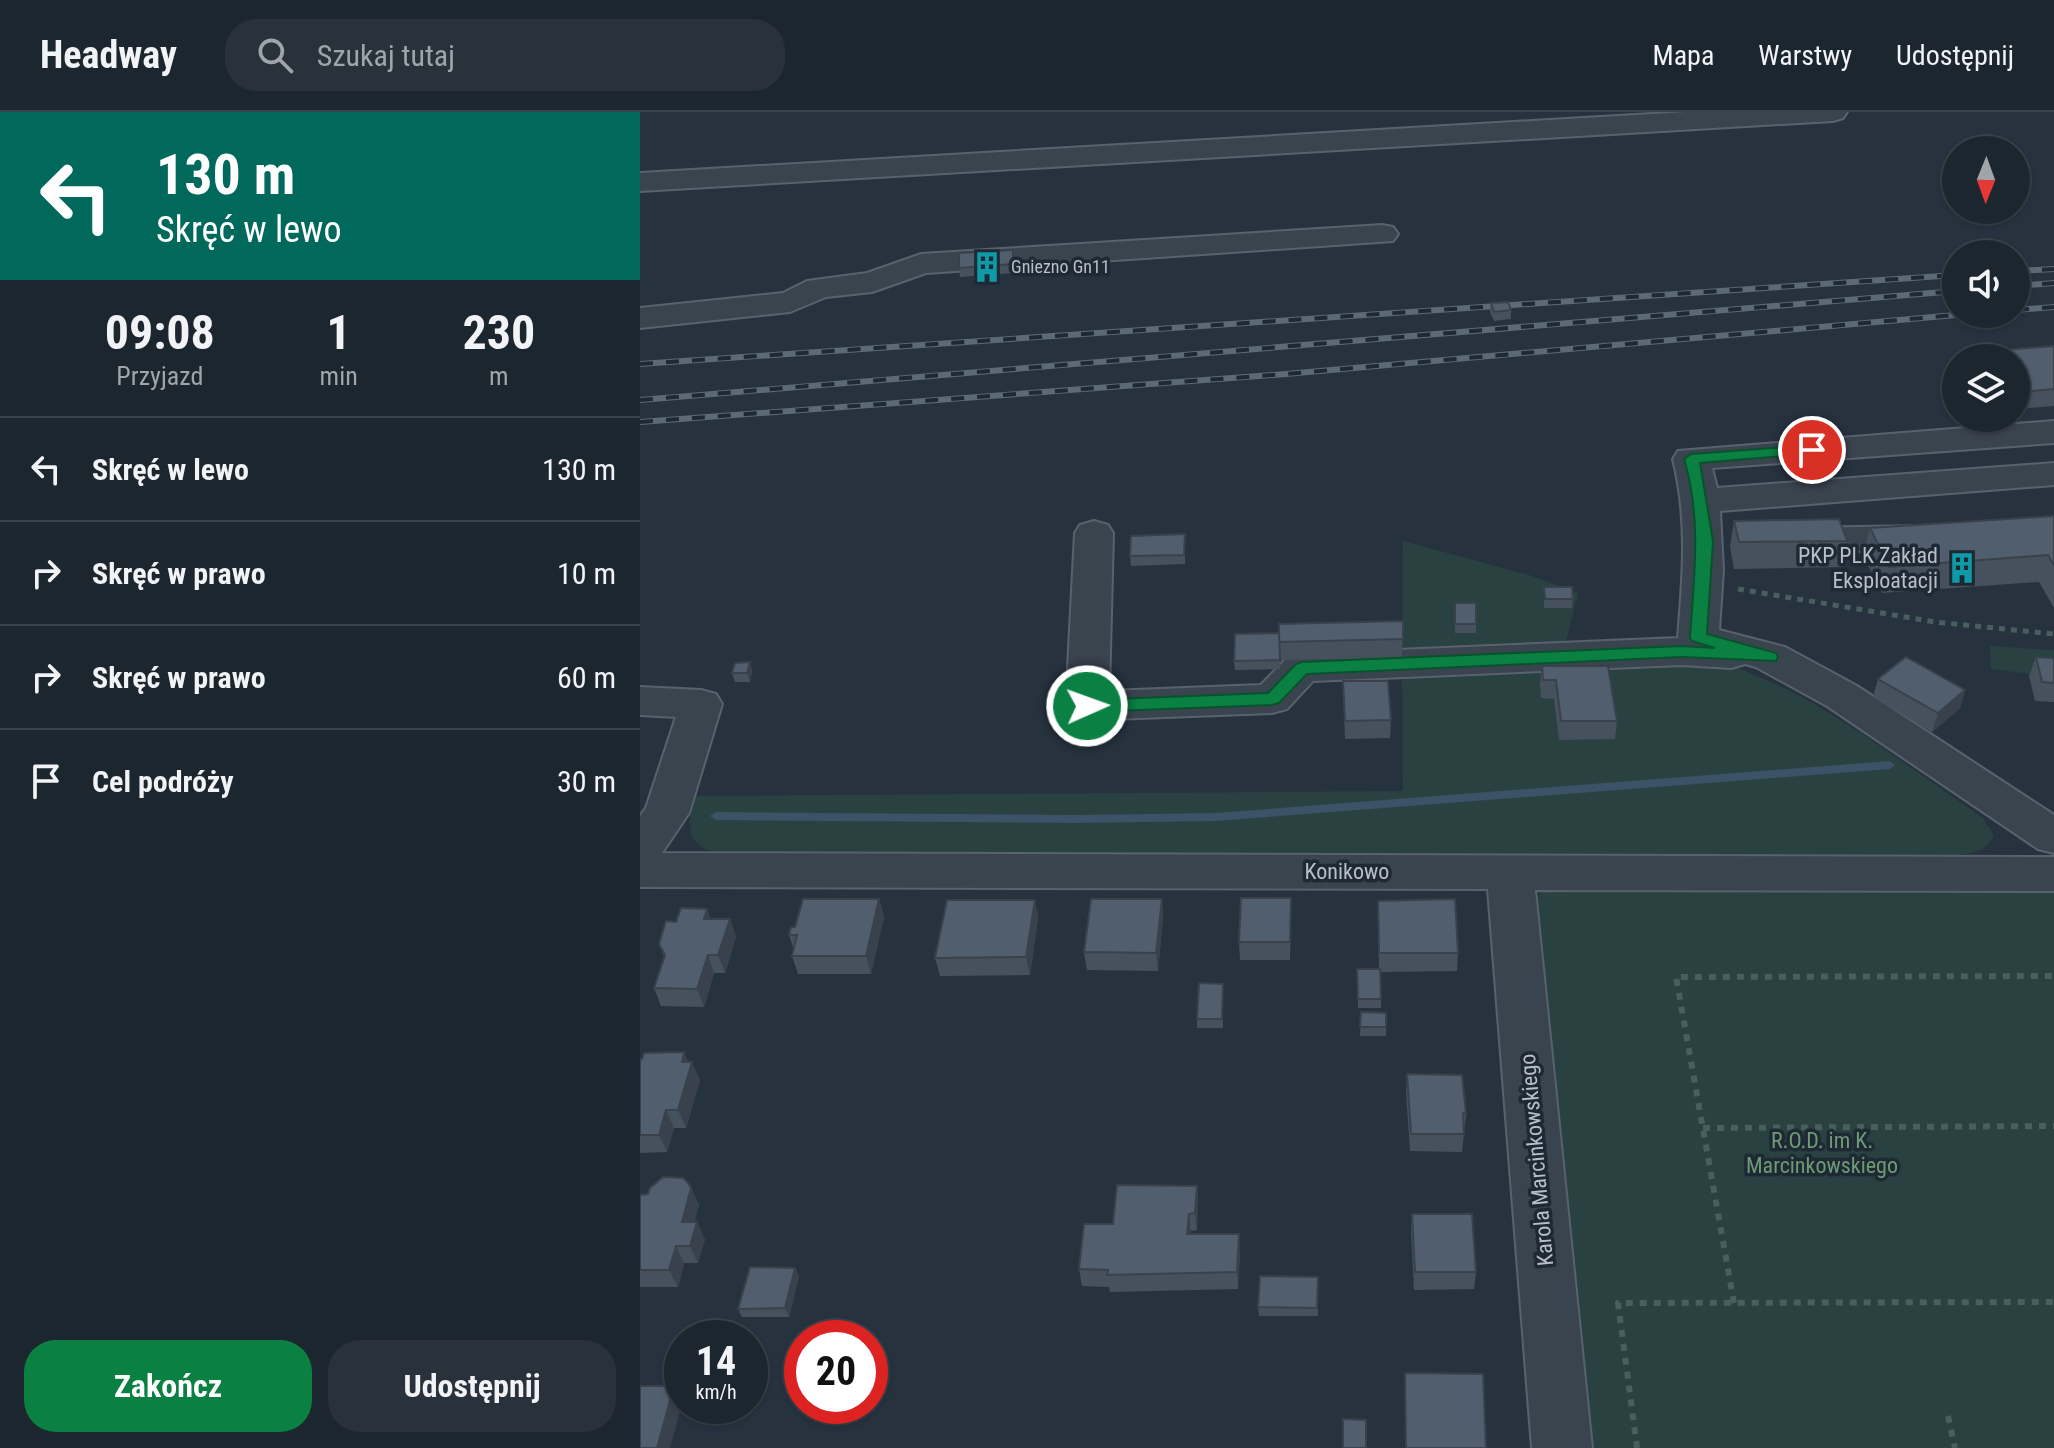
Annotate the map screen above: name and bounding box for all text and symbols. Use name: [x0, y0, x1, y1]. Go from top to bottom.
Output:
search box: [225, 19, 785, 91]
text: Headway: [40, 33, 177, 77]
icon: search: [253, 33, 297, 77]
text: Szukaj tutaj: [317, 38, 455, 73]
text: Mapa: [1653, 39, 1714, 72]
text: Warstwy: [1758, 39, 1852, 72]
text: Udostępnij: [1896, 39, 2014, 72]
north arrow: [1942, 136, 2030, 224]
map controls: [1942, 136, 2030, 432]
text: 130 m: [156, 142, 295, 208]
icon: left: [24, 144, 128, 248]
text: Skręć w lewo: [156, 209, 342, 251]
button: sound: [1942, 240, 2030, 328]
building icon: Gniezno Gn11: [970, 250, 1004, 284]
place label: Gniezno Gn11: [1011, 256, 1110, 277]
text: 09:08: [105, 304, 215, 361]
text: 1: [327, 304, 351, 361]
text: 230: [462, 304, 535, 361]
button: layers: [1942, 344, 2030, 432]
text: Przyjazd: [116, 361, 203, 391]
text: min: [320, 361, 358, 391]
text: m: [489, 361, 509, 391]
pin: [1778, 416, 1846, 484]
icon: arrive: [1790, 428, 1834, 472]
icon: left: [24, 447, 68, 491]
text: Skręć w lewo: [92, 452, 249, 487]
text: 130 m: [542, 452, 616, 487]
place label: PKP PLK Zakład Eksploatacji: [1798, 543, 1938, 593]
icon: right: [24, 551, 68, 595]
building icon: PKP PLK Zakład Eksploatacji: [1945, 551, 1979, 585]
text: Skręć w prawo: [92, 556, 266, 591]
text: 10 m: [557, 556, 616, 591]
icon: right: [24, 655, 68, 699]
text: Skręć w prawo: [92, 660, 266, 695]
text: 60 m: [557, 660, 616, 695]
position arrow: [1045, 664, 1129, 748]
icon: arrive: [24, 759, 68, 803]
text: Cel podróży: [92, 764, 234, 799]
text: 30 m: [557, 764, 616, 799]
street label: Konikowo: [1305, 859, 1389, 884]
street label: Karola Marcinkowskiego: [1515, 1053, 1558, 1267]
park label: R.O.D. im K. Marcinkowskiego: [1746, 1128, 1898, 1178]
speed limit sign: 20: [784, 1320, 888, 1424]
text: 14: [696, 1338, 736, 1385]
button: Zakończ: [24, 1340, 312, 1432]
button: Udostępnij: [328, 1340, 616, 1432]
text: km/h: [695, 1380, 737, 1404]

